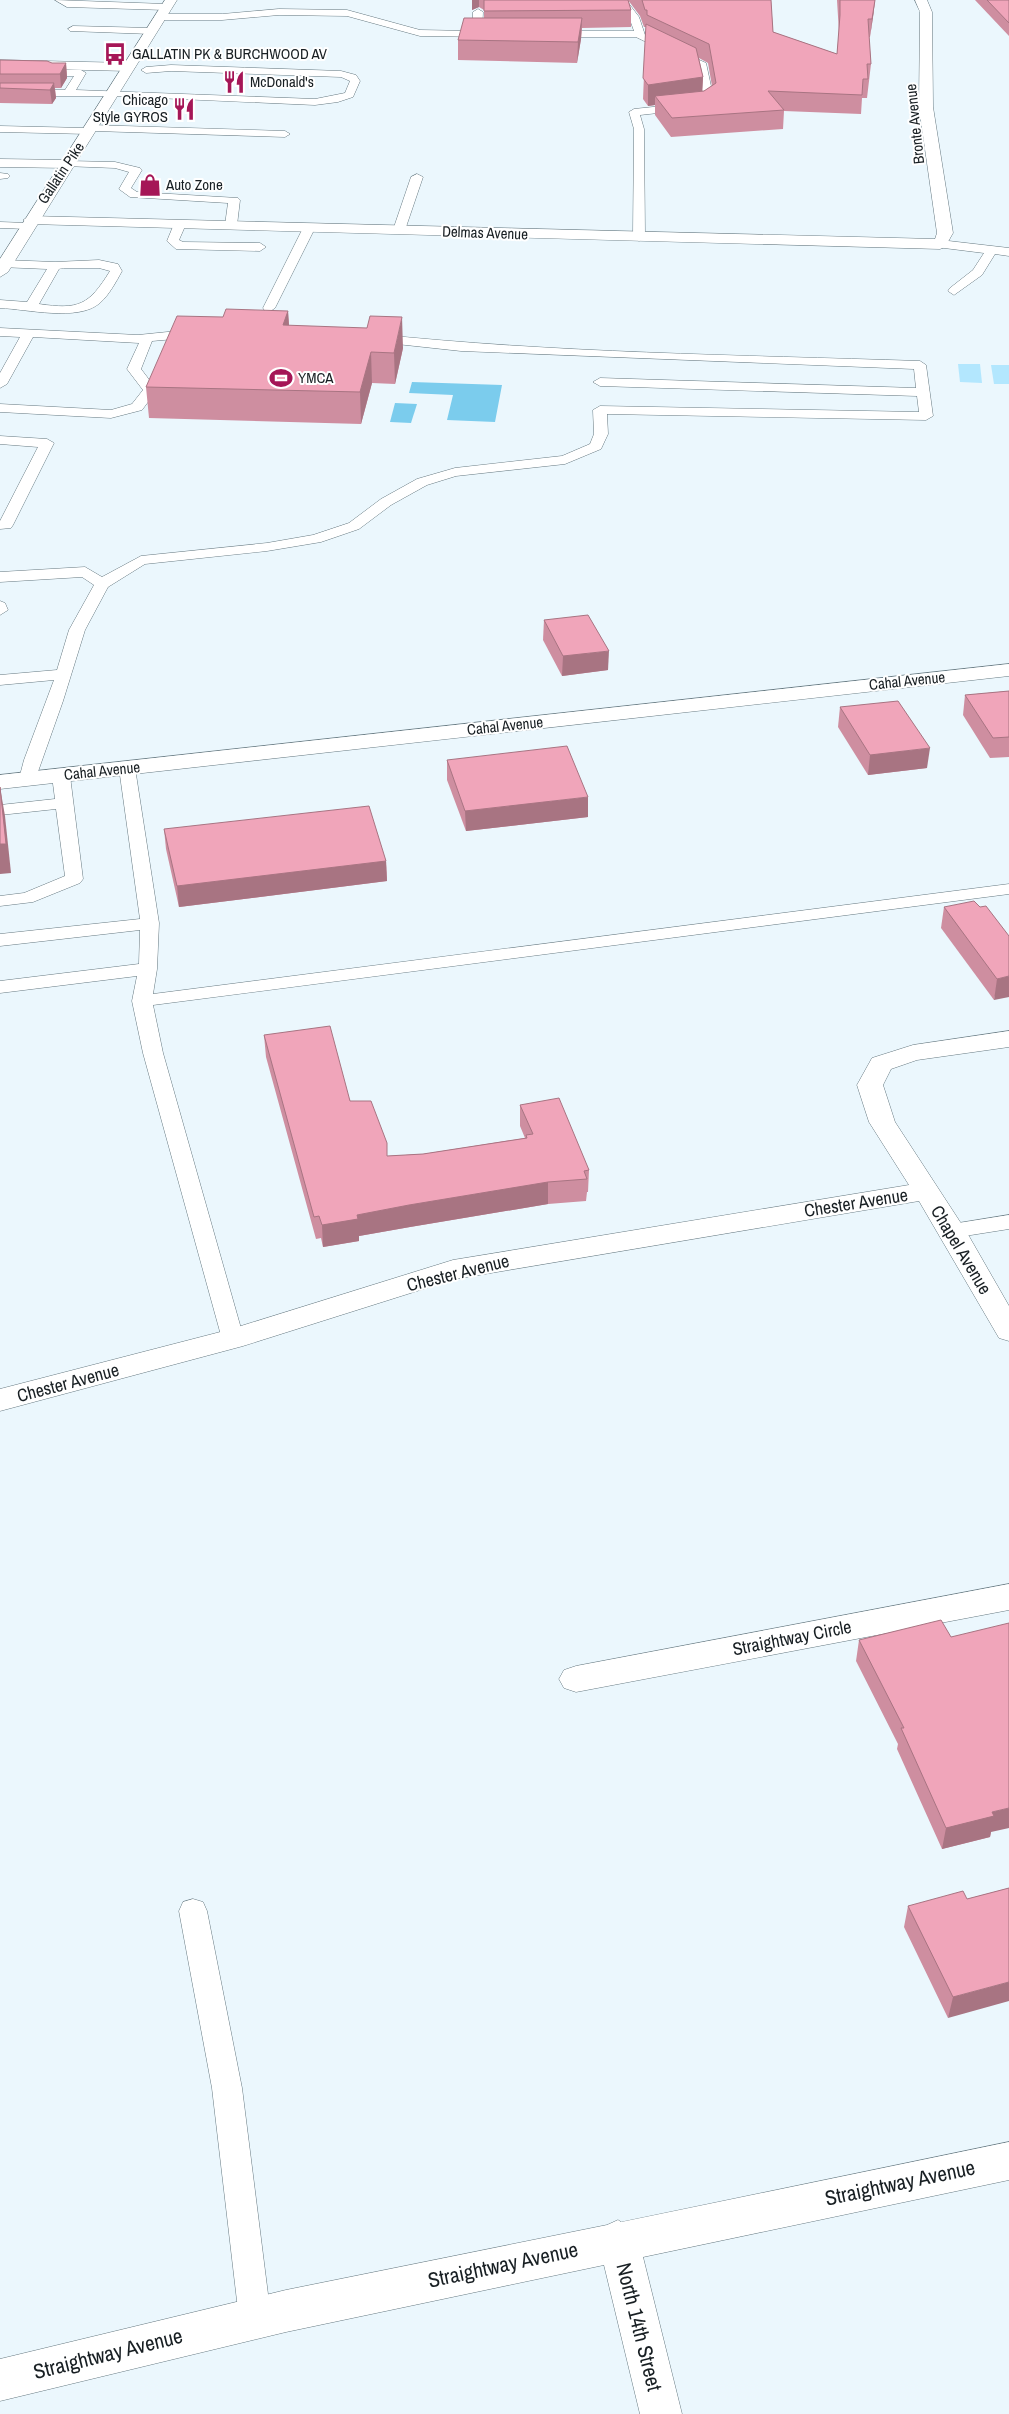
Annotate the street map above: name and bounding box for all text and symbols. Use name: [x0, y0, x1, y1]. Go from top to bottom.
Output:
bus stop icon: GALLATIN PK & BURCHWOOD AV: [102, 41, 128, 67]
place label: GALLATIN PK & BURCHWOOD AV: [132, 43, 328, 64]
restaurant icon: McDonald's: [221, 69, 247, 95]
place label: McDonald's: [250, 71, 314, 92]
street label: Bronte Avenue: [900, 83, 929, 165]
place label: Chicago Style GYROS: [93, 89, 168, 127]
restaurant icon: Chicago Style GYROS: [171, 96, 197, 122]
street label: Gallatin Pike: [32, 138, 89, 208]
shop icon: Auto Zone: [137, 172, 163, 198]
place label: Auto Zone: [165, 174, 223, 195]
street label: Delmas Avenue: [442, 221, 528, 244]
sports icon: YMCA: [268, 365, 294, 391]
place label: YMCA: [298, 367, 334, 388]
street label: Cahal Avenue: [868, 666, 946, 695]
street label: Cahal Avenue: [466, 711, 544, 740]
street label: Cahal Avenue: [63, 756, 141, 785]
street label: Chester Avenue: [802, 1182, 910, 1223]
street label: Chapel Avenue: [925, 1200, 998, 1299]
street label: Chester Avenue: [404, 1248, 512, 1297]
street label: Chester Avenue: [14, 1357, 122, 1408]
street label: Straightway Circle: [730, 1614, 853, 1661]
street label: Straightway Avenue: [822, 2152, 978, 2213]
street label: Straightway Avenue: [425, 2234, 581, 2295]
street label: North 14th Street: [610, 2260, 669, 2394]
street label: Straightway Avenue: [30, 2321, 186, 2386]

